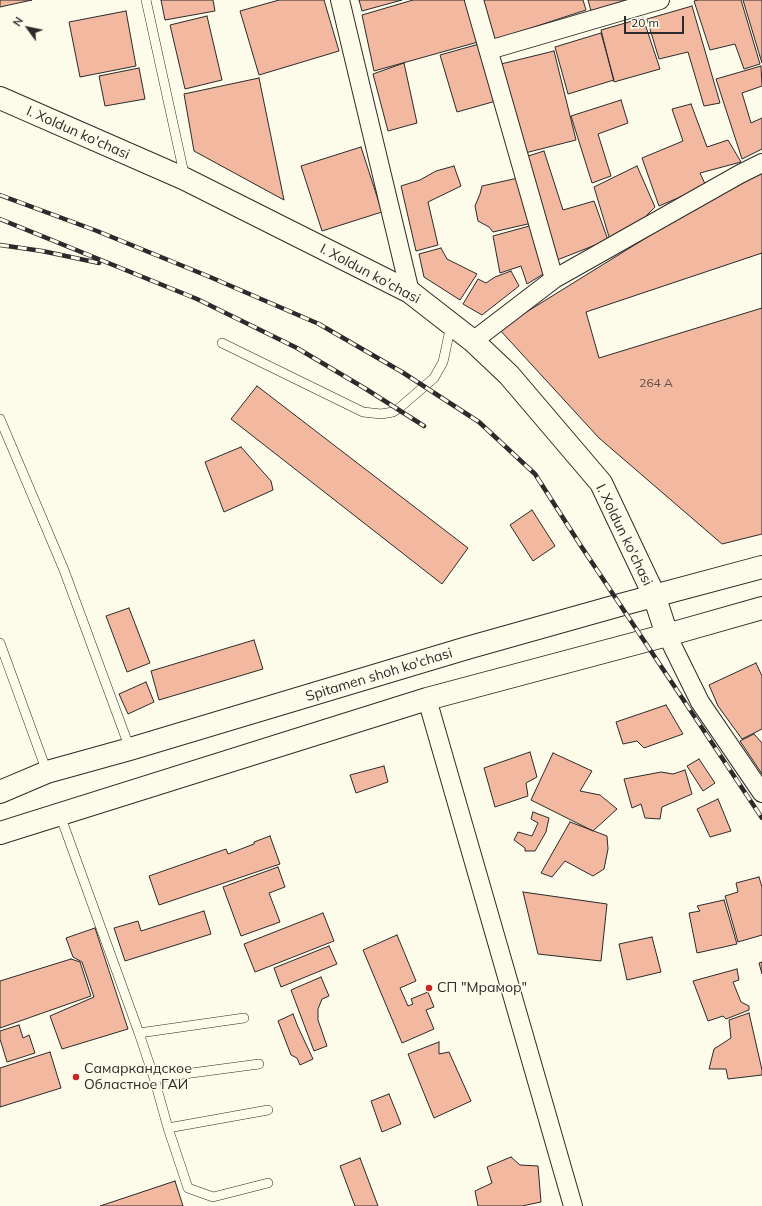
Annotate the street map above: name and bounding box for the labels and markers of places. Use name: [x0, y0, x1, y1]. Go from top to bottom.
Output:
place label: СП "Мрамор": [437, 980, 527, 996]
marker: СП "Мрамор": [424, 983, 434, 993]
place label: Самаркандское Областное ГАИ: [84, 1061, 192, 1094]
marker: Самаркандское Областное ГАИ: [71, 1072, 81, 1082]

